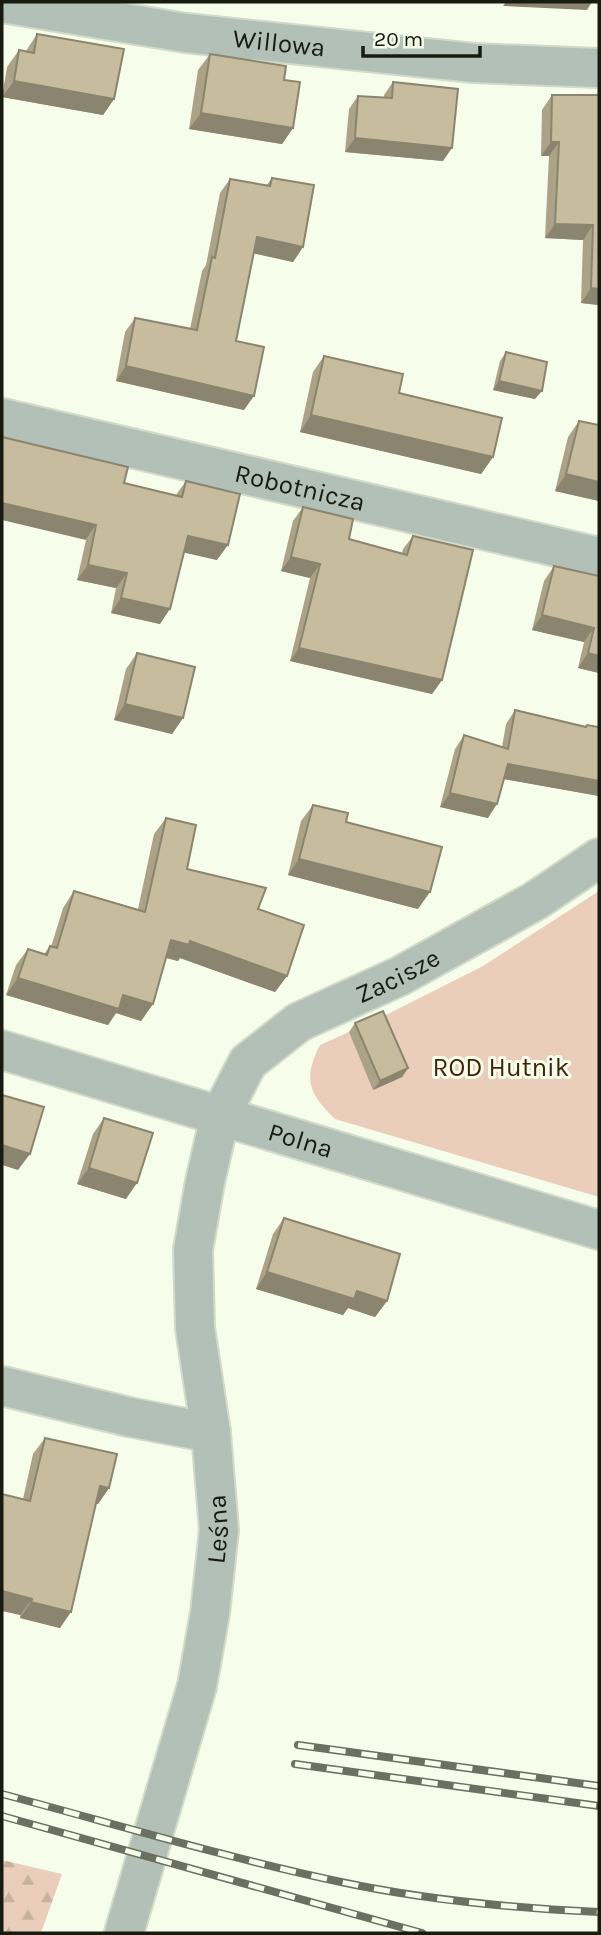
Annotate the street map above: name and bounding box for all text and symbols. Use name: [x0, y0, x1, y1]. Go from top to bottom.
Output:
scale bar: [363, 14, 480, 58]
street label: Willowa: [231, 23, 327, 63]
text: 20 m: [374, 27, 423, 51]
street label: Robotnicza: [232, 458, 368, 518]
street label: Zacisze: [351, 942, 445, 1010]
park label: ROD Hutnik: [432, 1052, 570, 1083]
street label: Polna: [265, 1116, 337, 1165]
street label: Leśna: [200, 1493, 235, 1565]

